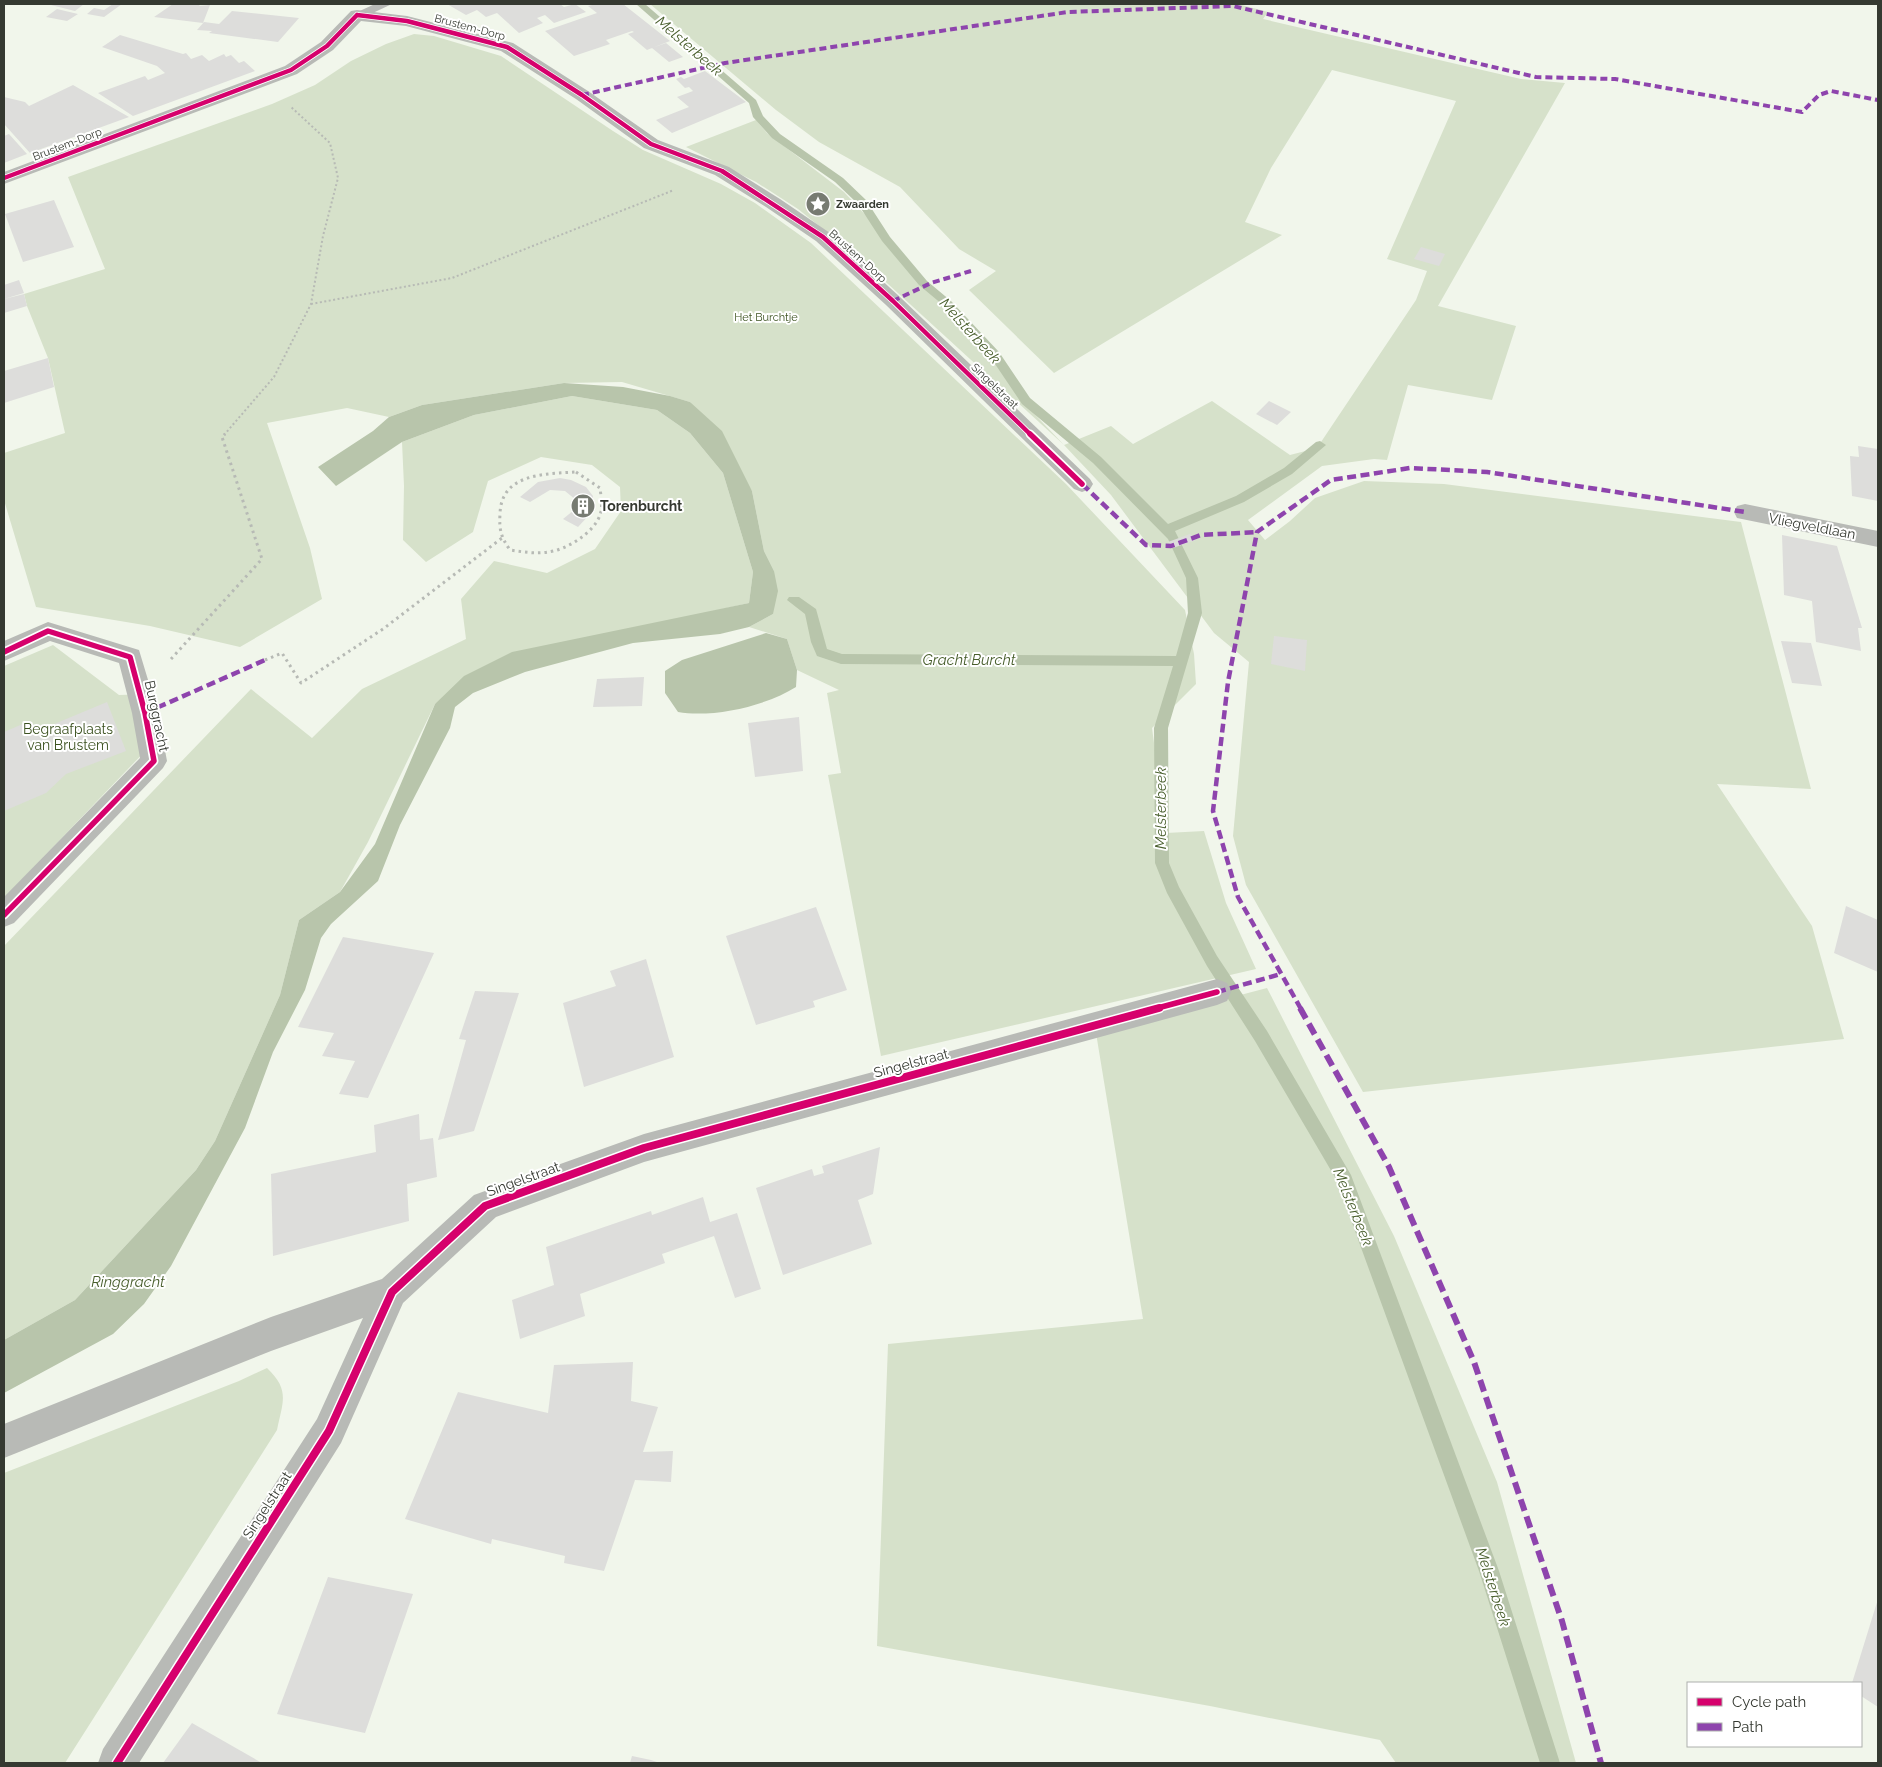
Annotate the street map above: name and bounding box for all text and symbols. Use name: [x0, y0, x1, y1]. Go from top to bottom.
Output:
street label: Brustem-Dorp: [433, 12, 507, 43]
water label: Melsterbeek: [652, 12, 726, 80]
street label: Brustem-Dorp: [31, 125, 104, 164]
place icon: Zwaarden: [805, 191, 831, 217]
place label: Zwaarden: [836, 198, 889, 211]
street label: Brustem-Dorp: [826, 227, 889, 286]
water label: Melsterbeek: [936, 294, 1004, 368]
park label: Het Burchtje: [734, 311, 798, 324]
street label: Singelstraat: [968, 361, 1021, 412]
building icon: Torenburcht: [570, 493, 596, 519]
place label: Torenburcht: [600, 498, 683, 514]
street label: Vliegveldlaan: [1767, 510, 1857, 542]
water label: Gracht Burcht: [923, 651, 1016, 669]
street label: Burggracht: [142, 679, 172, 753]
park label: Begraafplaats van Brustem: [23, 721, 113, 753]
water label: Melsterbeek: [1152, 767, 1170, 849]
street label: Singelstraat: [872, 1045, 950, 1081]
street label: Singelstraat: [484, 1158, 562, 1200]
water label: Melsterbeek: [1329, 1165, 1377, 1249]
water label: Ringgracht: [91, 1273, 165, 1291]
street label: Singelstraat: [239, 1468, 295, 1541]
water label: Melsterbeek: [1472, 1545, 1514, 1629]
legend: [1687, 1682, 1862, 1747]
text: Cycle path: [1732, 1693, 1806, 1711]
text: Path: [1732, 1718, 1763, 1736]

